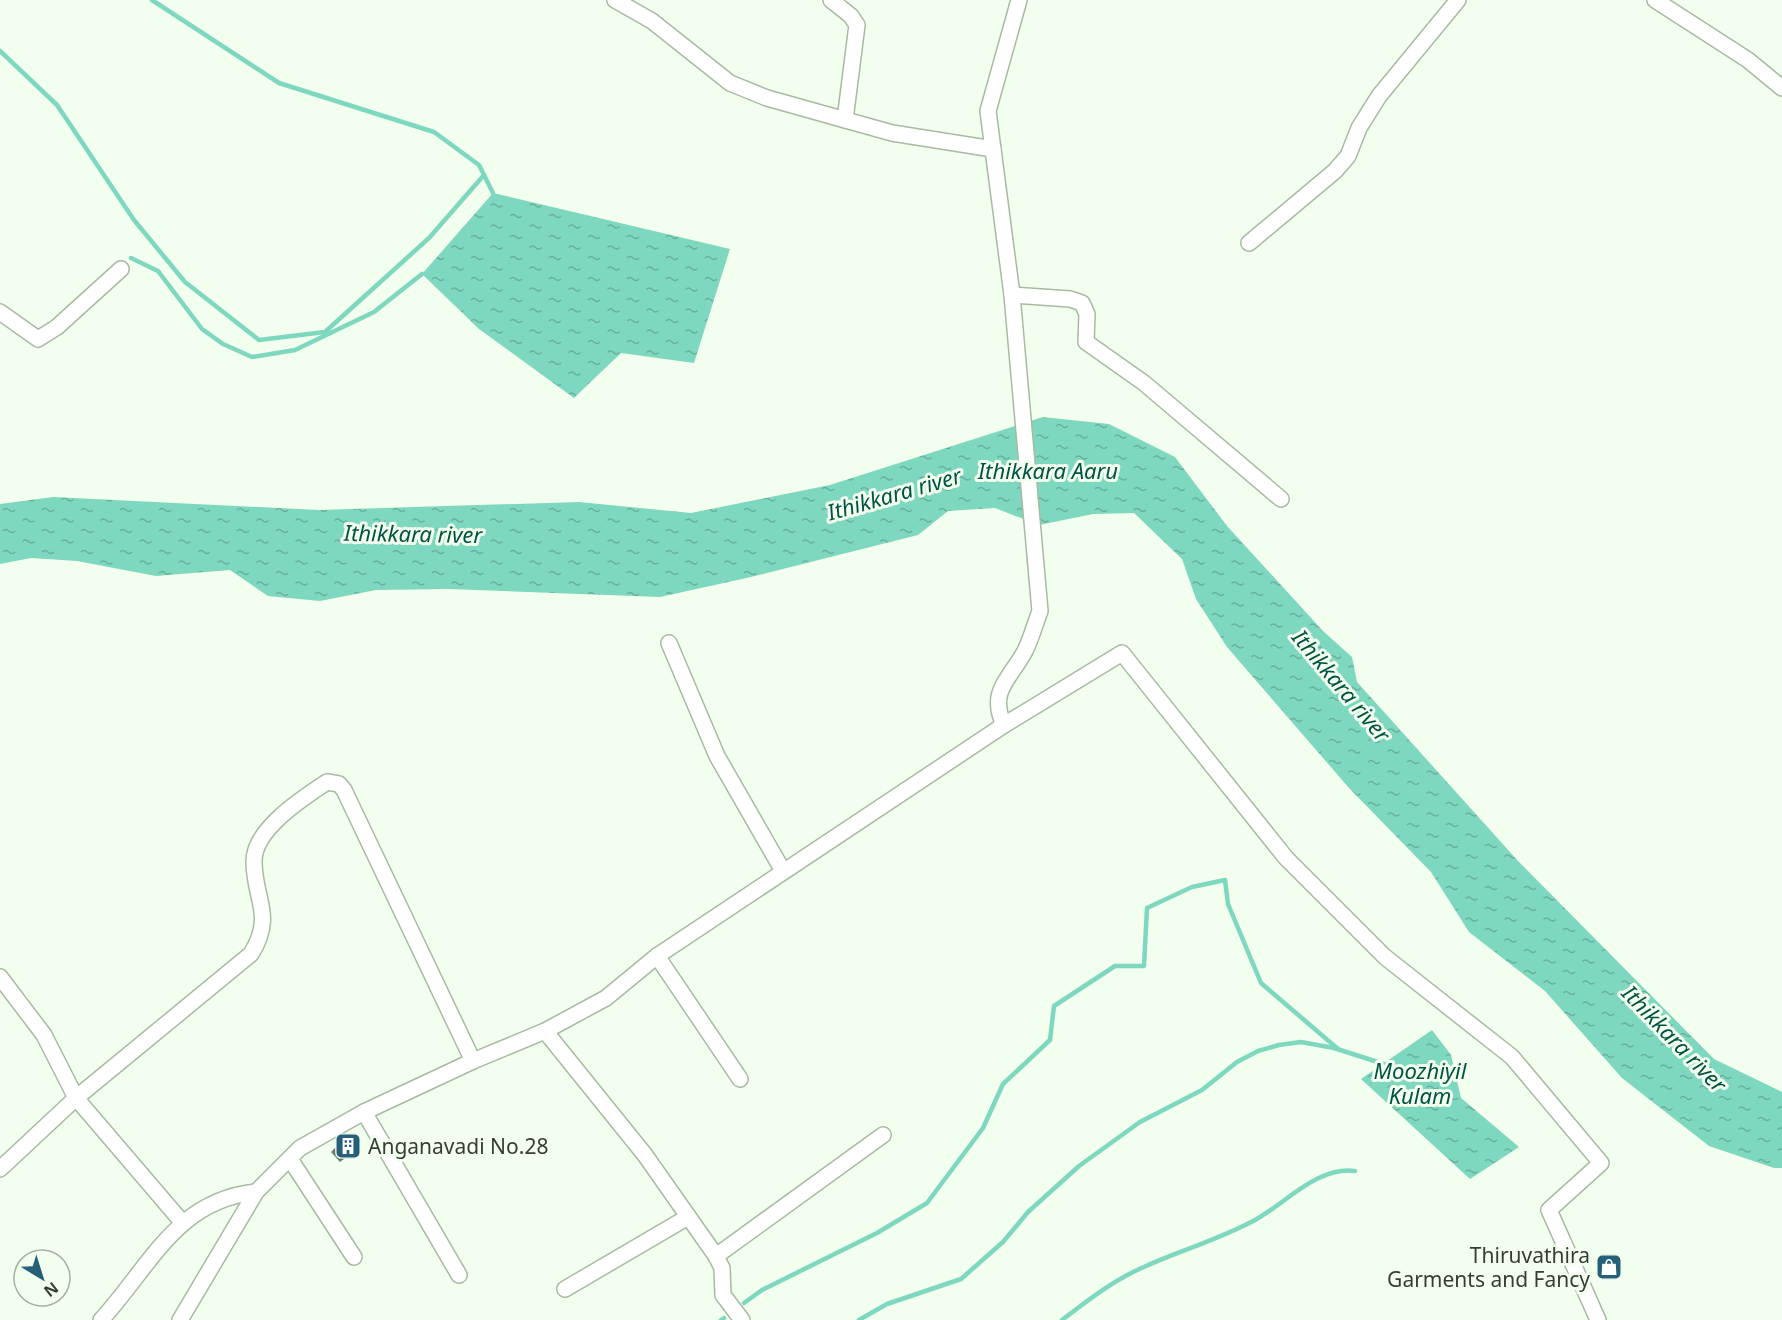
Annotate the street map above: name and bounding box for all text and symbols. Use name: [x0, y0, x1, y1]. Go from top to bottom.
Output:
water label: Ithikkara Aaru: [977, 455, 1118, 485]
water label: Ithikkara river: [823, 459, 966, 527]
water label: Ithikkara river: [343, 517, 484, 549]
water label: Ithikkara river: [1285, 622, 1399, 748]
water label: Ithikkara river: [1616, 977, 1735, 1099]
water label: Moozhiyil Kulam: [1374, 1055, 1468, 1110]
building icon: Anganavadi No.28: [333, 1131, 363, 1161]
place label: Anganavadi No.28: [368, 1132, 548, 1160]
place label: Thiruvathira Garments and Fancy: [1387, 1241, 1590, 1293]
north arrow: [12, 1248, 72, 1308]
shop icon: Thiruvathira Garments and Fancy: [1594, 1252, 1624, 1282]
text: N: [39, 1277, 63, 1302]

